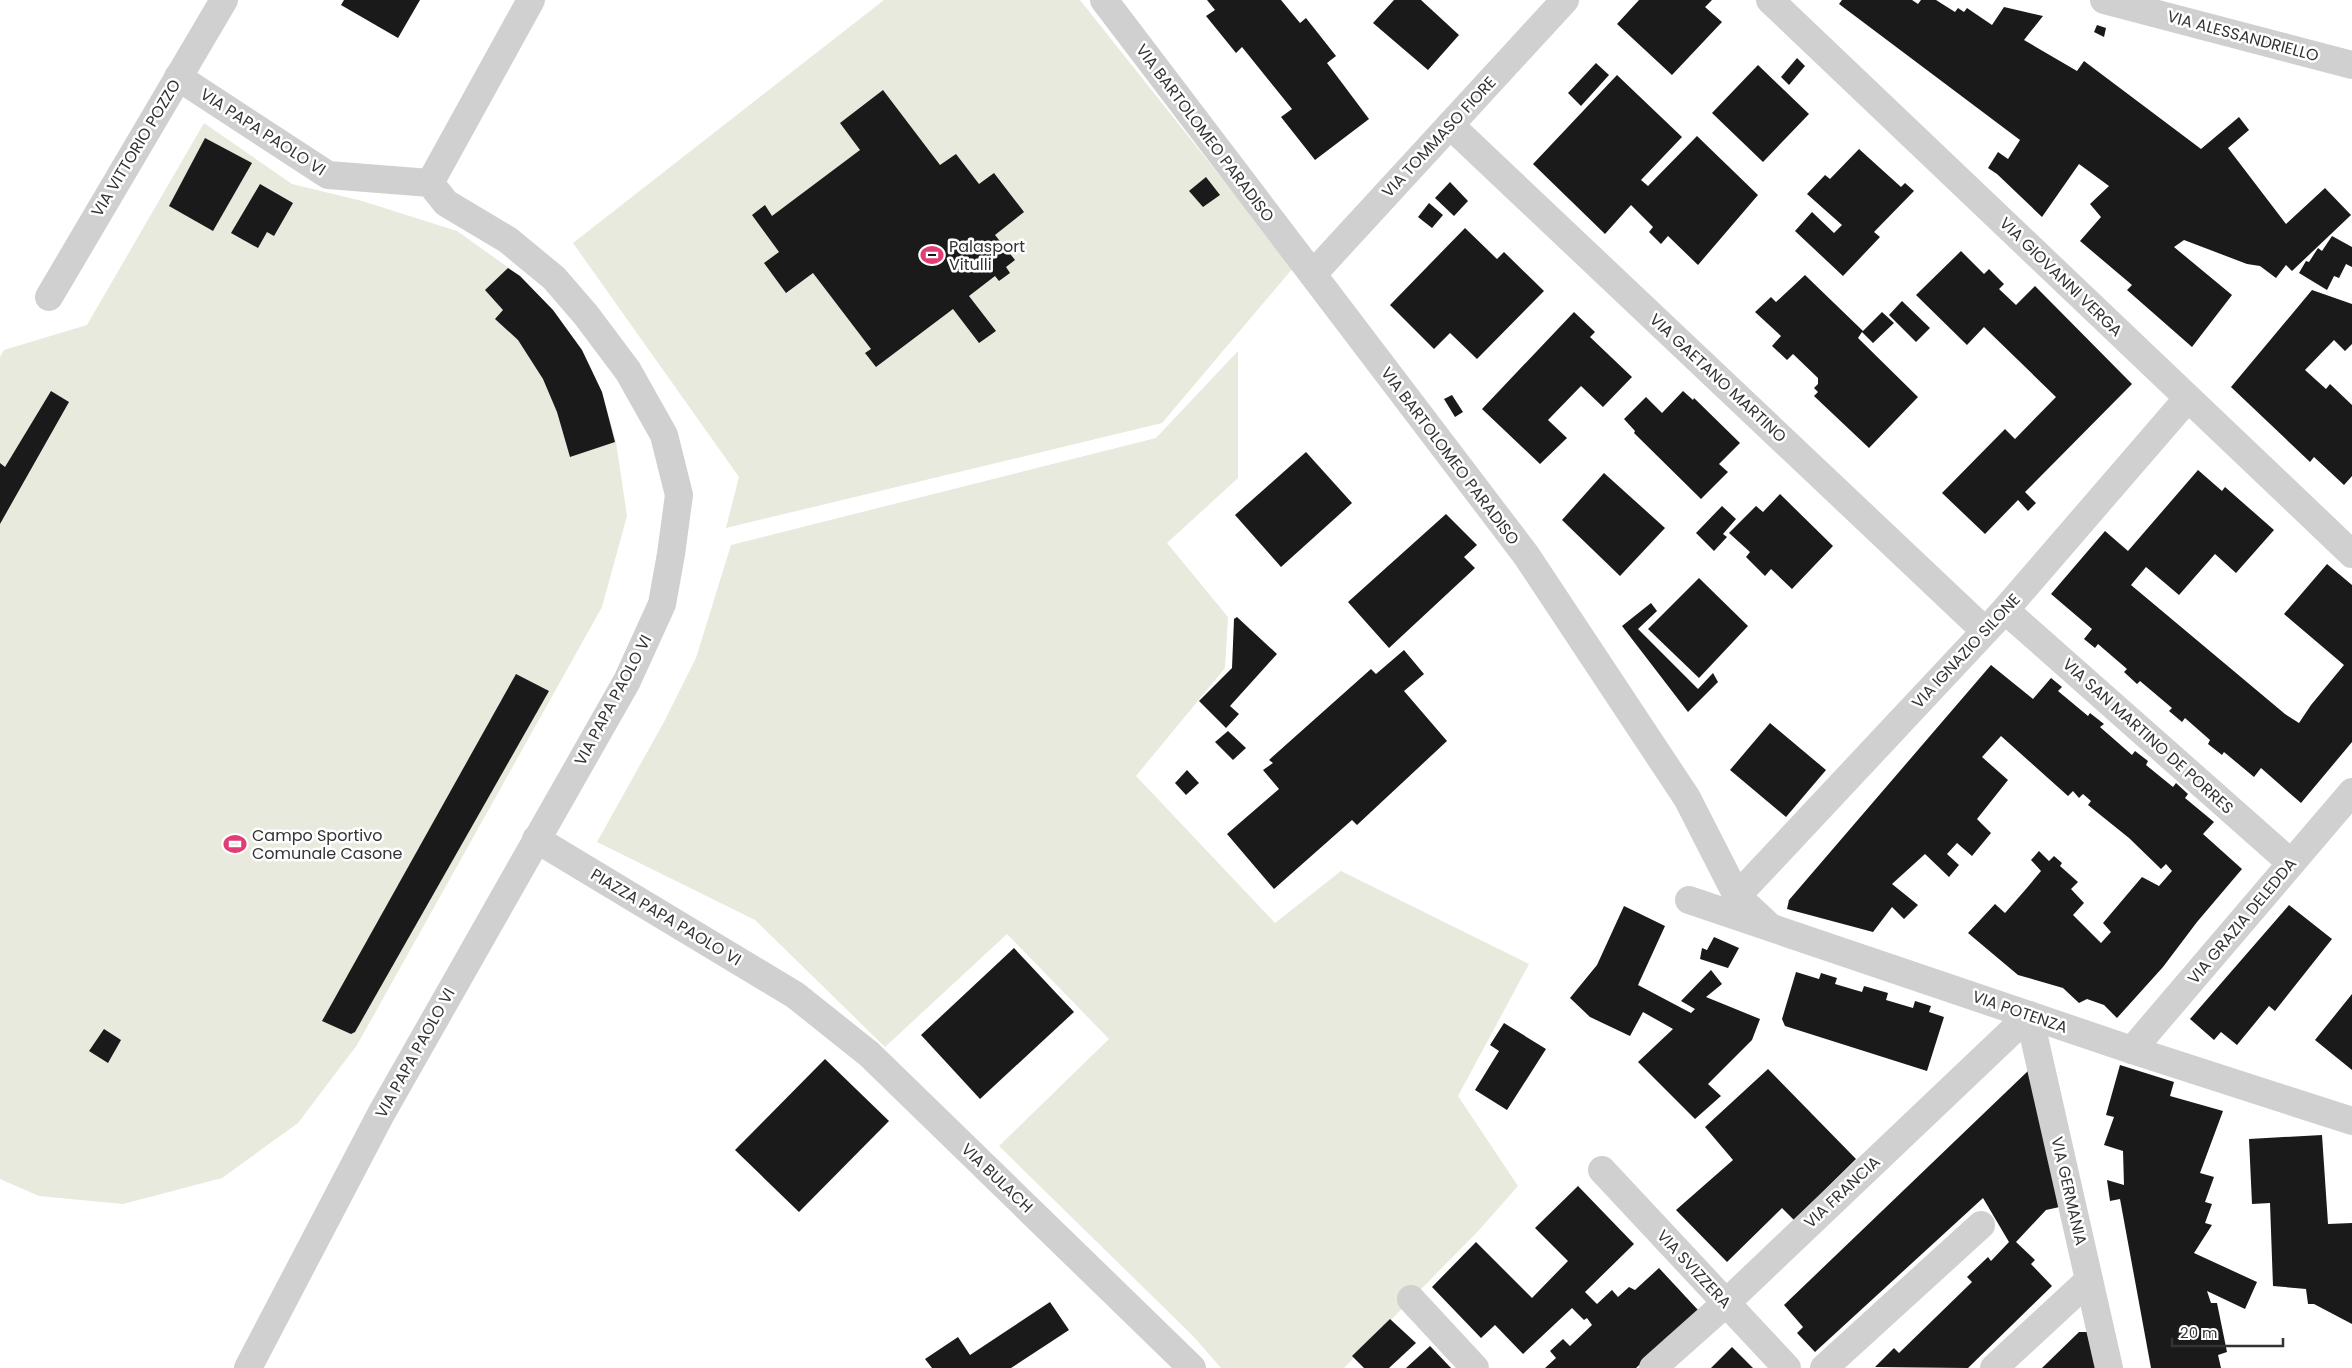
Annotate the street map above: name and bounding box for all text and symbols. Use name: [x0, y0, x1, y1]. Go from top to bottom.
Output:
street label: VIA ALESSANDRIELLO: [2165, 5, 2321, 67]
street label: VIA BARTOLOMEO PARADISO: [1130, 39, 1280, 227]
street label: VIA TOMMASO FIORE: [1377, 71, 1501, 203]
street label: VIA VITTORIO POZZO: [86, 75, 186, 221]
street label: VIA PAPA PAOLO VI: [196, 83, 330, 181]
street label: VIA GIOVANNI VERGA: [1994, 212, 2128, 342]
place label: Palasport Vitulli: [949, 235, 1025, 276]
sports icon: Palasport Vitulli: [919, 242, 945, 268]
street label: VIA GAETANO MARTINO: [1645, 308, 1791, 448]
street label: VIA BARTOLOMEO PARADISO: [1375, 362, 1525, 550]
street label: VIA IGNAZIO SILONE: [1906, 588, 2026, 714]
street label: VIA PAPA PAOLO VI: [569, 630, 657, 770]
street label: VIA SAN MARTINO DE PORRES: [2057, 653, 2239, 819]
place label: Campo Sportivo Comunale Casone: [252, 824, 402, 865]
sports icon: Campo Sportivo Comunale Casone: [222, 831, 248, 857]
street label: VIA GRAZIA DELEDDA: [2182, 853, 2302, 989]
street label: PIAZZA PAPA PAOLO VI: [586, 863, 746, 971]
street label: VIA PAPA PAOLO VI: [370, 984, 460, 1122]
street label: VIA POTENZA: [1969, 985, 2071, 1039]
street label: VIA GERMANIA: [2045, 1134, 2093, 1248]
street label: VIA BULACH: [956, 1138, 1038, 1218]
street label: VIA FRANCIA: [1799, 1150, 1885, 1233]
street label: VIA SVIZZERA: [1651, 1225, 1737, 1314]
scale bar: [2172, 1316, 2283, 1348]
text: 20 m: [2180, 1322, 2218, 1343]

